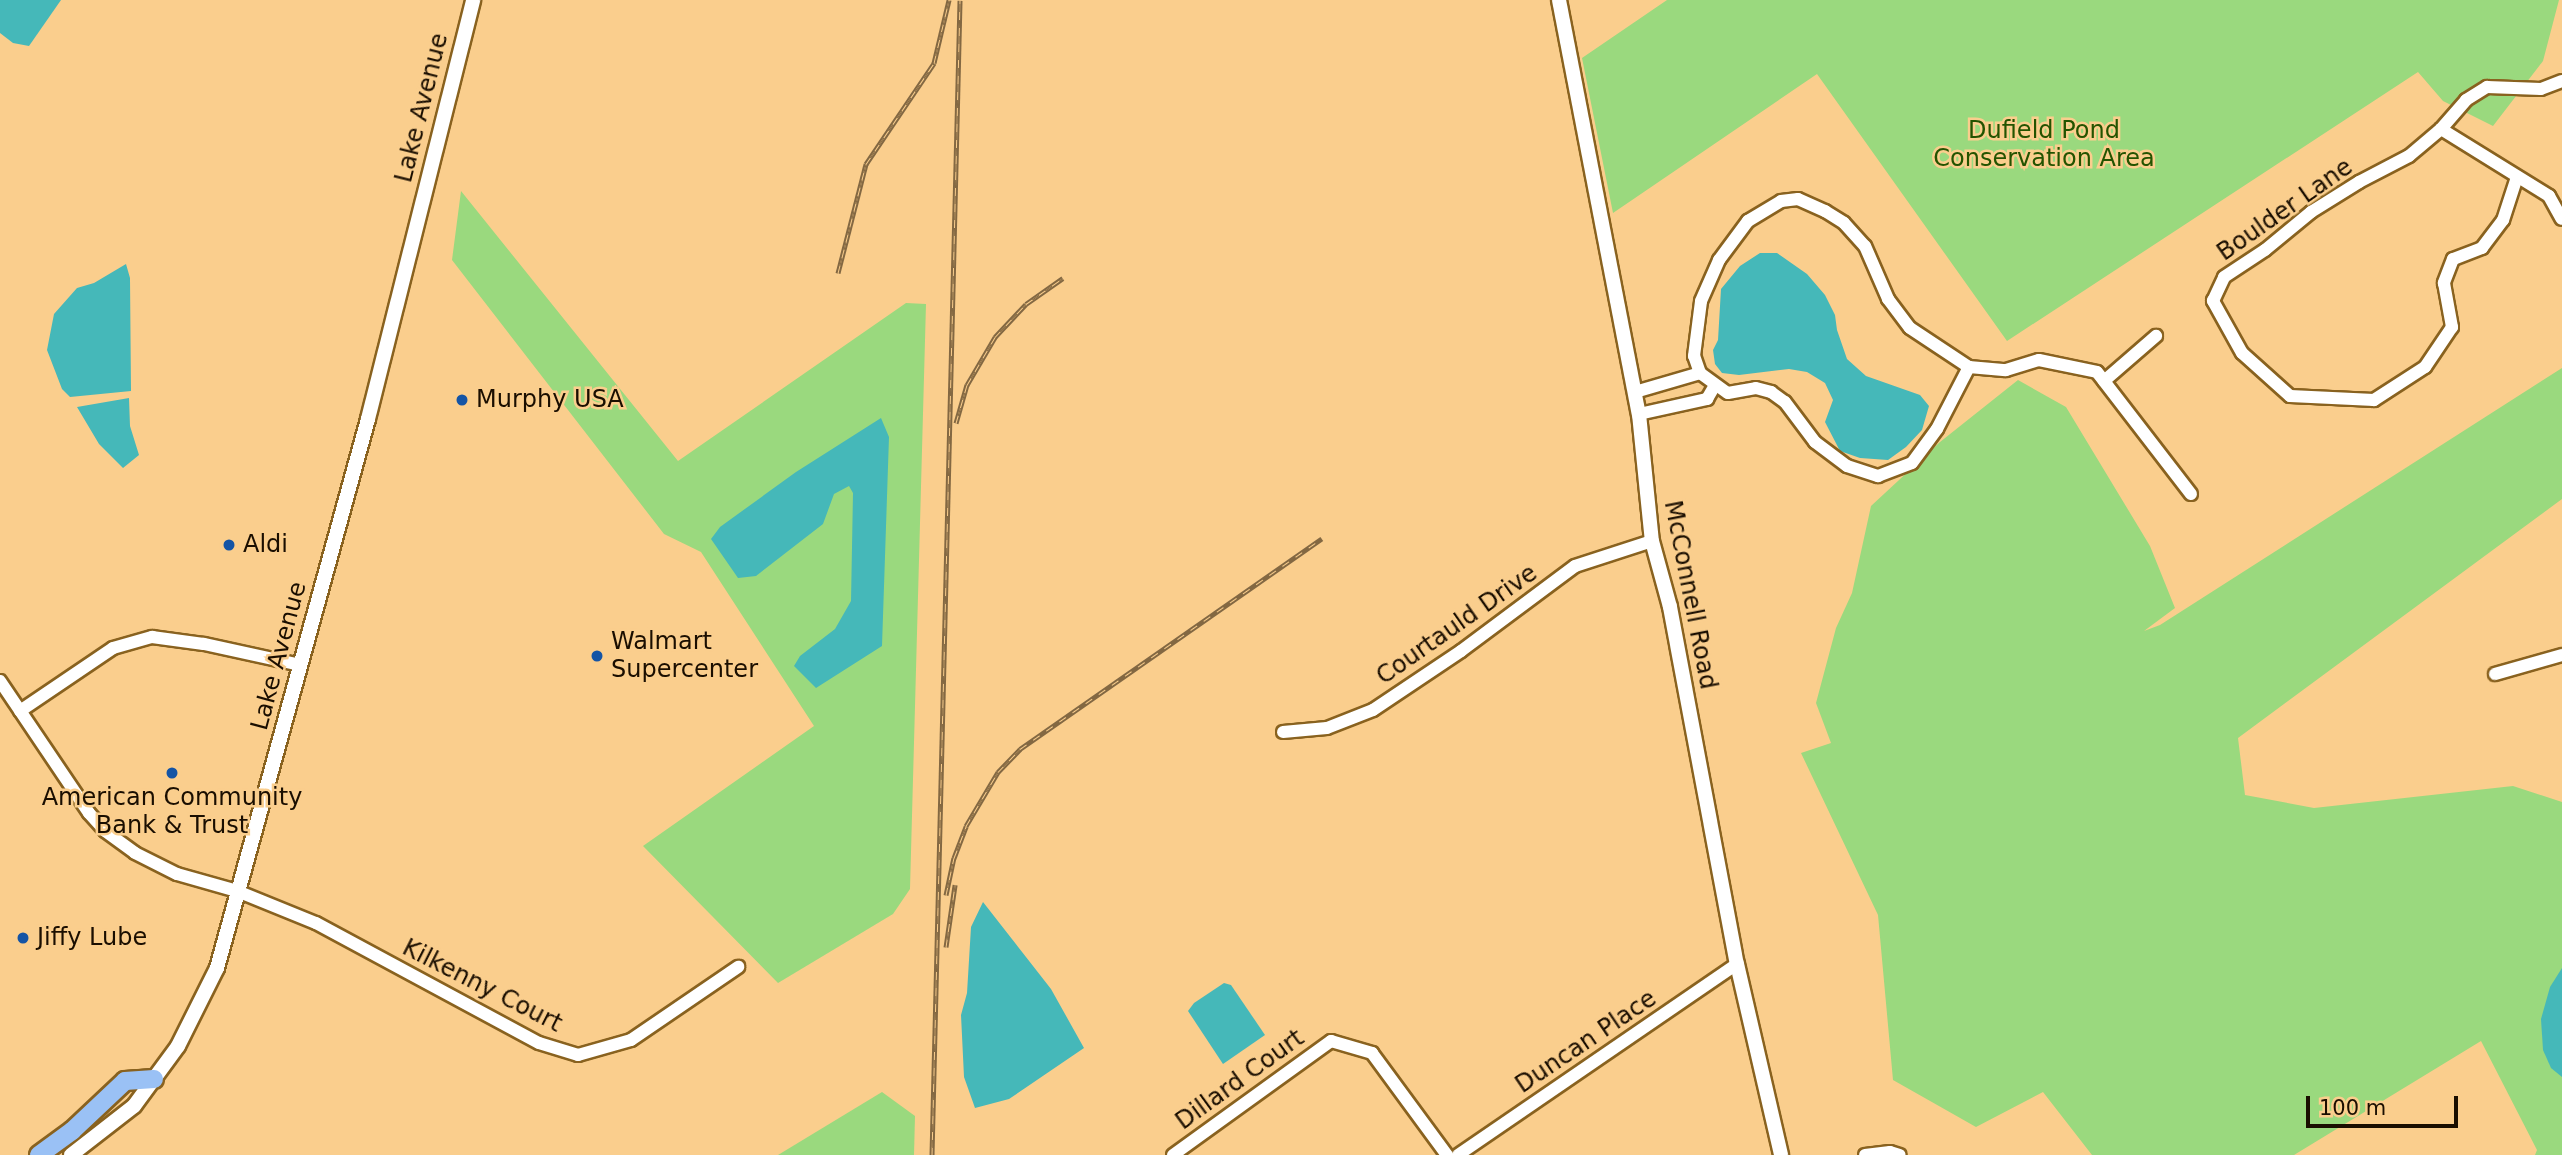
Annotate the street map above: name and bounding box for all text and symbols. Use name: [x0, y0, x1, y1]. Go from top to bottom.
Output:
street label: Lake Avenue: [390, 30, 454, 186]
park label: Dufield Pond Conservation Area: [1933, 117, 2155, 173]
street label: Boulder Lane: [2212, 153, 2358, 267]
place label: Murphy USA: [476, 386, 624, 414]
marker: Murphy USA: [454, 392, 470, 408]
street label: McConnell Road: [1658, 498, 1722, 692]
place label: Aldi: [243, 531, 288, 559]
marker: Aldi: [221, 537, 237, 553]
street label: Courtauld Drive: [1371, 559, 1543, 691]
street label: Lake Avenue: [245, 579, 313, 733]
place label: Walmart Supercenter: [611, 628, 758, 684]
marker: Walmart Supercenter: [589, 648, 605, 664]
marker: American Community Bank & Trust: [164, 765, 180, 781]
place label: American Community Bank & Trust: [42, 784, 302, 840]
place label: Jiffy Lube: [37, 924, 147, 952]
marker: Jiffy Lube: [15, 930, 31, 946]
street label: Kilkenny Court: [397, 933, 567, 1039]
street label: Duncan Place: [1510, 984, 1662, 1100]
street label: Dillard Court: [1170, 1024, 1310, 1136]
scale bar: [2310, 1082, 2462, 1126]
text: 100 m: [2319, 1096, 2386, 1120]

